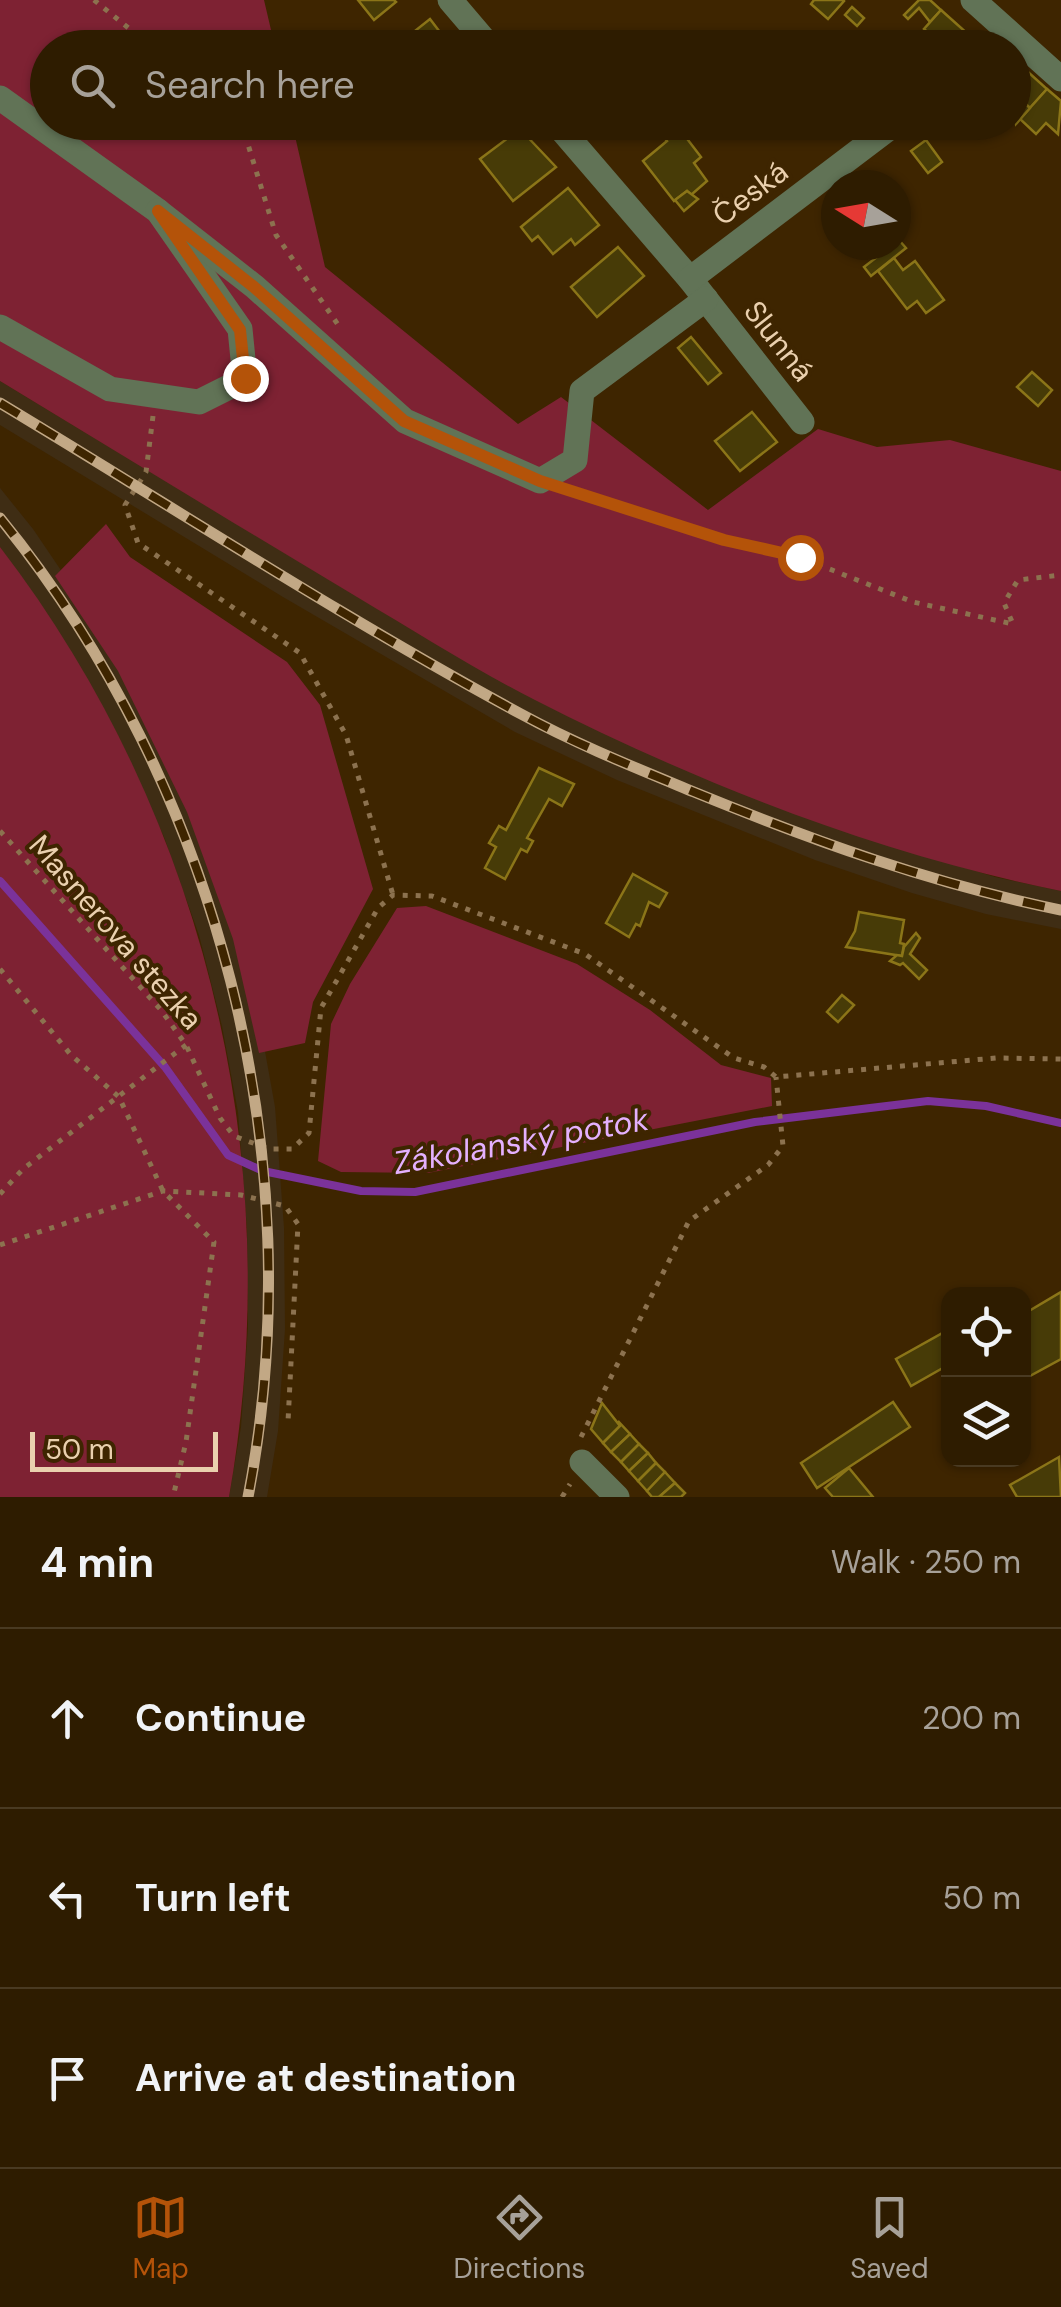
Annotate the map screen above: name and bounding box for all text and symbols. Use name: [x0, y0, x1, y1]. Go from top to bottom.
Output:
search box: [30, 30, 1031, 140]
icon: search: [65, 58, 120, 113]
text: Search here: [145, 60, 355, 110]
street label: Česká: [704, 152, 796, 234]
north arrow: [821, 170, 911, 260]
street label: Slunná: [735, 293, 823, 389]
route end: [223, 356, 269, 402]
route start: [778, 535, 824, 581]
street label: Masnerova stezka: [21, 827, 211, 1037]
water label: Zákolanský potok: [390, 1098, 652, 1184]
map controls: [941, 1287, 1031, 1467]
button: locate: [941, 1287, 1031, 1377]
button: layers: [941, 1377, 1031, 1467]
scale bar: [30, 1427, 218, 1472]
text: 50 m: [45, 1431, 114, 1468]
text: 4 min: [40, 1535, 154, 1590]
text: Walk · 250 m: [831, 1541, 1021, 1583]
icon: ahead: [40, 1691, 95, 1746]
text: Continue: [135, 1693, 306, 1743]
text: 200 m: [922, 1697, 1021, 1739]
icon: left: [40, 1871, 95, 1926]
text: Turn left: [135, 1873, 291, 1923]
text: 50 m: [943, 1877, 1021, 1919]
icon: arrive: [40, 2051, 95, 2106]
text: Arrive at destination: [135, 2053, 517, 2103]
tab: Map: [132, 2190, 189, 2287]
tab: Directions: [454, 2190, 585, 2287]
tab: Saved: [850, 2190, 929, 2287]

